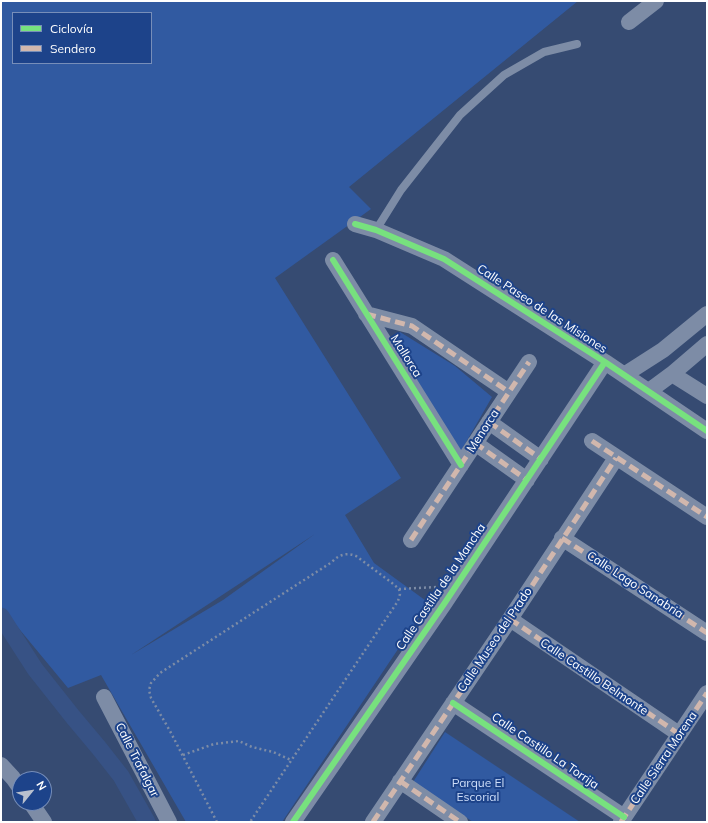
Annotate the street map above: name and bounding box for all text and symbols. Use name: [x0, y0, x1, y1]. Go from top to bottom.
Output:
legend: [12, 12, 152, 64]
text: Ciclovía: [50, 21, 93, 36]
text: Sendero: [50, 41, 96, 56]
street label: Calle Paseo de las Misiones: [474, 262, 610, 356]
street label: Mallorca: [387, 332, 425, 380]
street label: Menorca: [464, 407, 502, 455]
street label: Calle Castilla de la Mancha: [393, 521, 489, 653]
street label: Calle Lago Sanabria: [584, 548, 686, 622]
street label: Calle Museo del Prado: [455, 585, 535, 695]
street label: Calle Castillo Belmonte: [537, 636, 651, 718]
street label: Calle Sierra Morena: [628, 709, 700, 807]
street label: Calle Castillo La Torrija: [489, 710, 601, 792]
street label: Calle Trafalgar: [112, 721, 162, 799]
north arrow: [12, 771, 52, 811]
park label: Parque El Escorial: [452, 776, 504, 804]
text: N: [33, 778, 50, 793]

